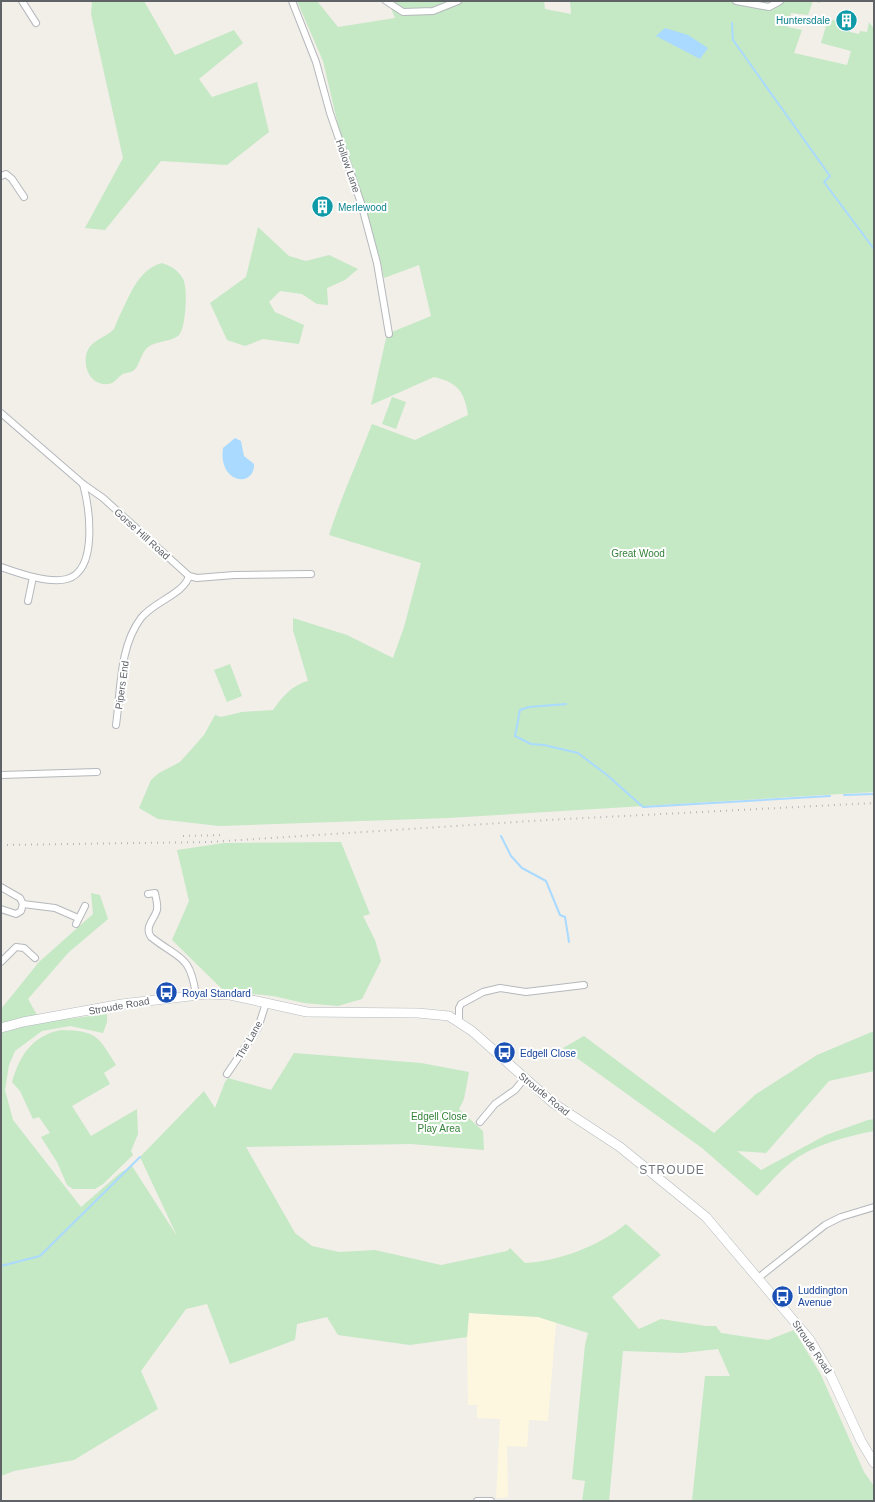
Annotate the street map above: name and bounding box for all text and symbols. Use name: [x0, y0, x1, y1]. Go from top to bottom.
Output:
building icon: Huntersdale: [833, 7, 859, 33]
place label: Huntersdale: [776, 15, 830, 26]
street label: Hollow Lane: [334, 138, 362, 194]
building icon: Merlewood: [310, 194, 336, 220]
place label: Merlewood: [338, 202, 387, 213]
street label: Gorse Hill Road: [112, 506, 172, 562]
park label: Great Wood: [611, 548, 665, 559]
street label: Pipers End: [113, 660, 131, 710]
bus stop icon: Royal Standard: [154, 980, 180, 1006]
place label: Royal Standard: [182, 988, 251, 999]
street label: Stroude Road: [88, 995, 150, 1017]
street label: The Lane: [234, 1019, 265, 1061]
bus stop icon: Edgell Close: [491, 1040, 517, 1066]
place label: Edgell Close: [520, 1048, 577, 1059]
street label: Stroude Road: [517, 1070, 571, 1118]
park label: Edgell Close Play Area: [411, 1111, 468, 1134]
district label: STROUDE: [639, 1163, 705, 1177]
bus stop icon: Luddington Avenue: [769, 1283, 795, 1309]
place label: Luddington Avenue: [798, 1285, 848, 1308]
street label: Stroude Road: [790, 1318, 834, 1376]

